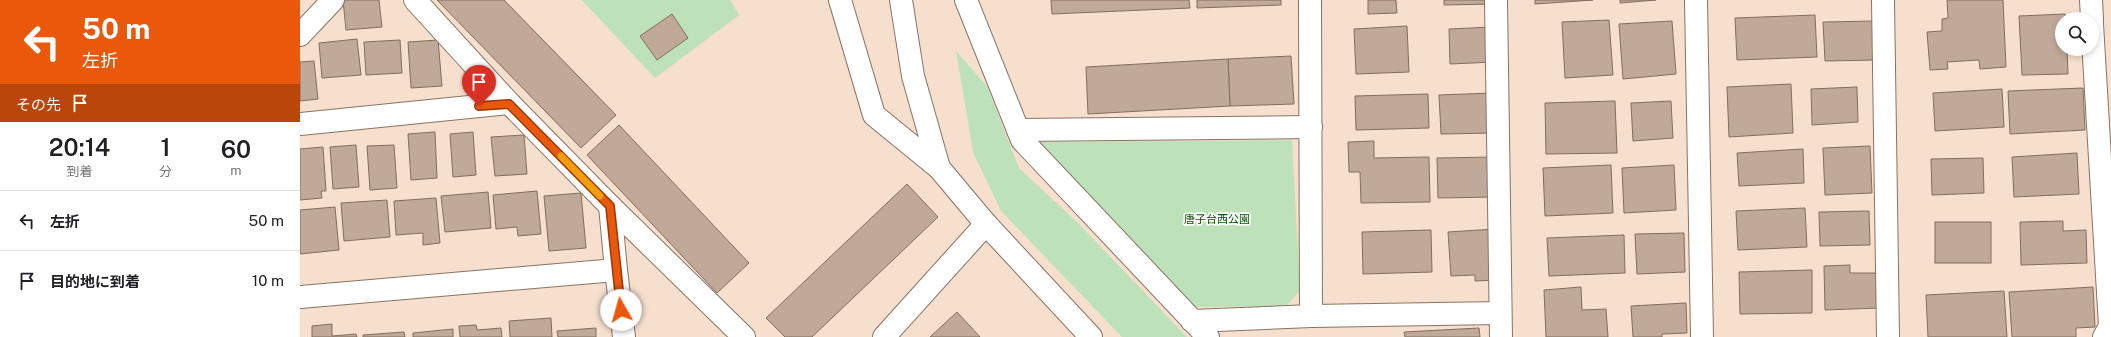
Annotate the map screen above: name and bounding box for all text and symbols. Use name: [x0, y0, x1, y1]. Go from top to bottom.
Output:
text: 50 m: [82, 12, 150, 45]
map controls: [2055, 12, 2099, 56]
button: search: [2055, 12, 2099, 56]
icon: left: [16, 16, 68, 68]
text: 左折: [82, 50, 118, 71]
pin: [462, 65, 496, 106]
icon: arrive: [468, 71, 490, 93]
icon: arrive: [69, 92, 91, 114]
text: その先: [16, 96, 61, 113]
text: 20:14: [49, 133, 110, 161]
text: 1: [160, 133, 171, 161]
text: 60: [221, 135, 251, 163]
text: m: [230, 163, 242, 178]
text: 到着: [66, 164, 92, 179]
text: 分: [159, 164, 172, 179]
icon: left: [16, 210, 38, 232]
text: 50 m: [249, 212, 284, 229]
text: 左折: [50, 213, 80, 230]
park label: 唐子台西公園: [1184, 213, 1250, 225]
icon: arrive: [16, 270, 38, 292]
text: 10 m: [252, 272, 284, 289]
text: 目的地に到着: [50, 273, 140, 290]
position arrow: [600, 289, 642, 331]

